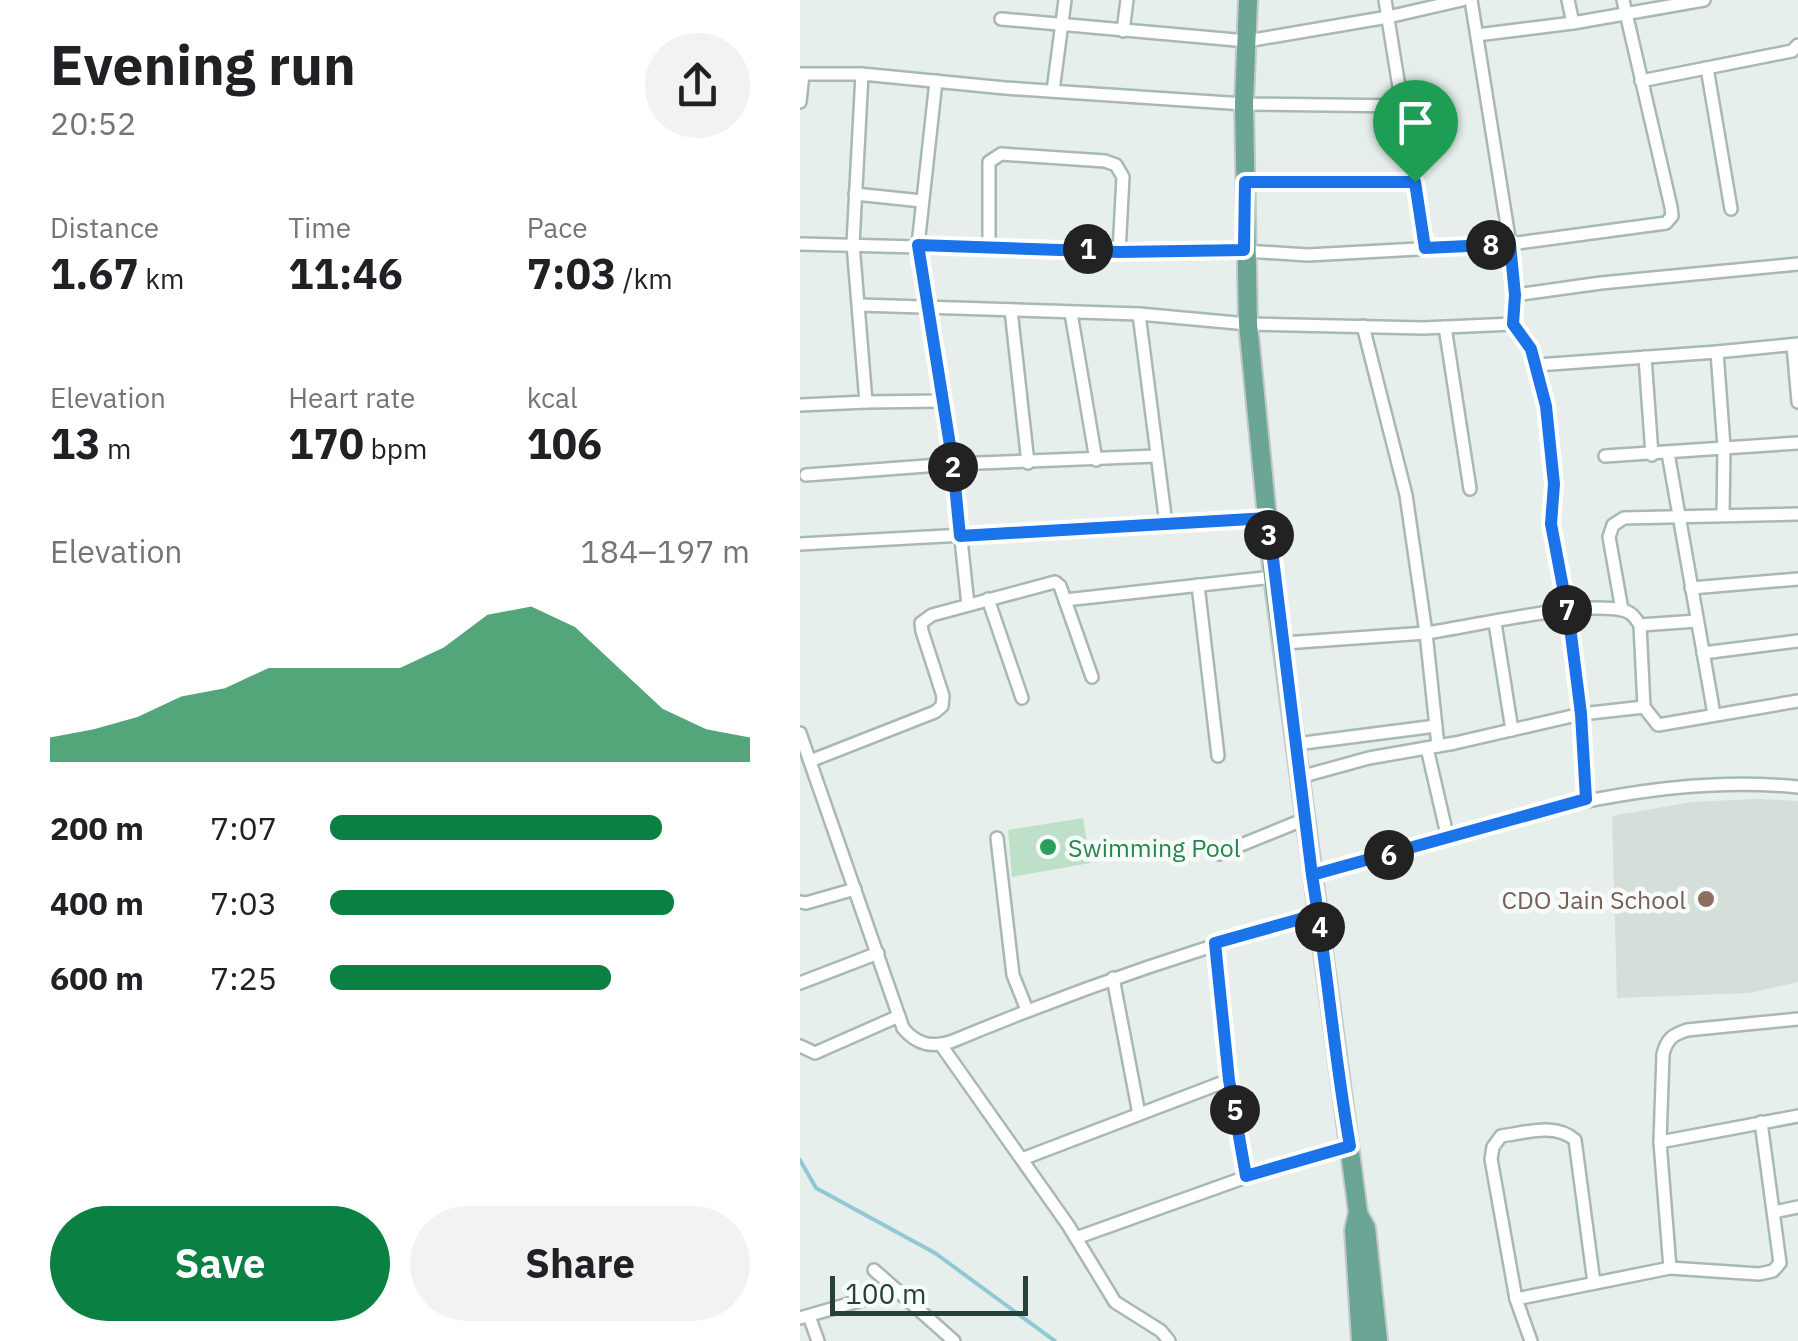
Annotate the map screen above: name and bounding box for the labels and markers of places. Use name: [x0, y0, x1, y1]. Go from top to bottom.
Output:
pin: [1373, 80, 1458, 183]
pin: 8: [1466, 220, 1516, 270]
pin: 1: [1063, 224, 1113, 274]
pin: 2: [928, 442, 978, 492]
pin: 3: [1244, 510, 1294, 560]
pin: 7: [1542, 585, 1592, 635]
pin: 6: [1364, 830, 1414, 880]
place label: Swimming Pool: [1068, 831, 1241, 864]
marker: Swimming Pool: [1037, 836, 1059, 858]
place label: CDO Jain School: [1502, 883, 1686, 916]
marker: CDO Jain School: [1695, 888, 1717, 910]
pin: 4: [1295, 902, 1345, 952]
pin: 5: [1210, 1085, 1260, 1135]

